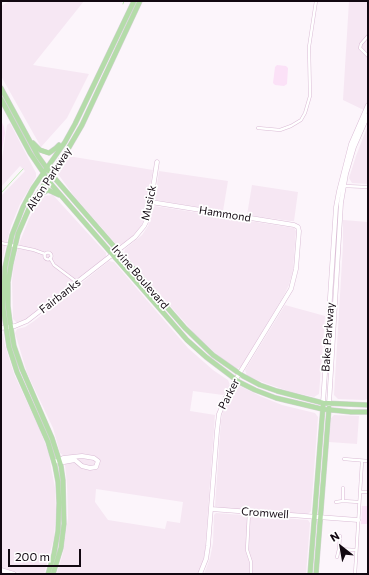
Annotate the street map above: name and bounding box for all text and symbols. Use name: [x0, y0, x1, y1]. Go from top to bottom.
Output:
street label: Alton Parkway: [24, 145, 74, 213]
street label: Musick: [139, 184, 159, 222]
street label: Hammond: [198, 203, 252, 225]
street label: Irvine Boulevard: [109, 242, 171, 312]
street label: Fairbanks: [37, 276, 83, 316]
street label: Bake Parkway: [319, 302, 337, 372]
street label: Parker: [216, 376, 242, 412]
street label: Cromwell: [241, 505, 289, 521]
north arrow: [321, 527, 361, 567]
text: N: [328, 529, 341, 544]
scale bar: [10, 541, 83, 567]
text: 200 m: [15, 549, 50, 563]

